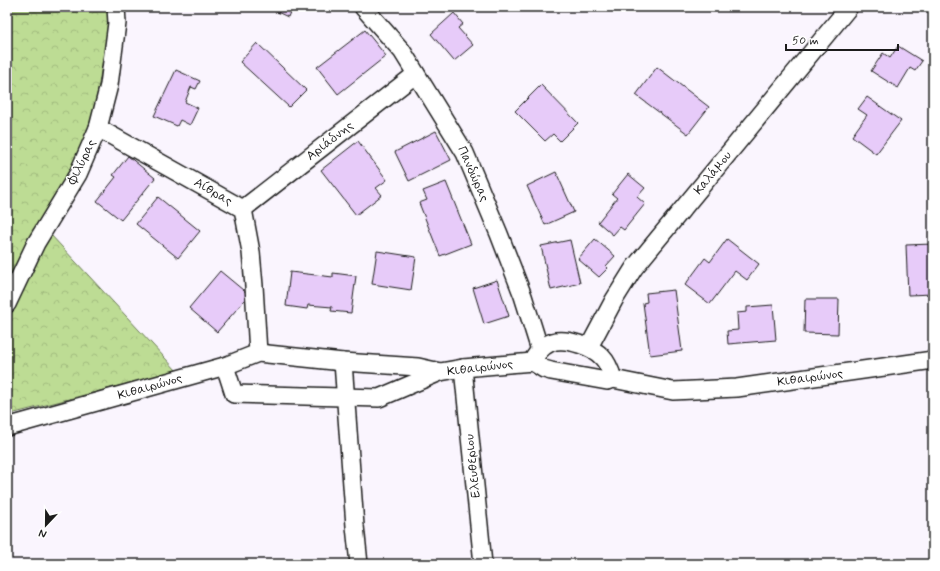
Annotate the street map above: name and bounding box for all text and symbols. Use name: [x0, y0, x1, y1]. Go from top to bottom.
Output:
scale bar: [786, 26, 898, 52]
text: 50 m: [792, 33, 819, 49]
street label: Αριάδνης: [303, 117, 357, 165]
street label: Φιλύρας: [63, 136, 100, 188]
street label: Πανδώρας: [453, 144, 493, 205]
street label: Καλάμου: [690, 147, 736, 198]
street label: Αίθρας: [191, 174, 236, 210]
street label: Κιθαιρώνος: [446, 355, 514, 380]
street label: Κιθαιρώνος: [776, 365, 844, 391]
street label: Κιθαιρώνος: [116, 370, 184, 404]
street label: Ελευθεριου: [461, 433, 485, 499]
north arrow: [26, 505, 66, 545]
text: N: [37, 525, 49, 541]

